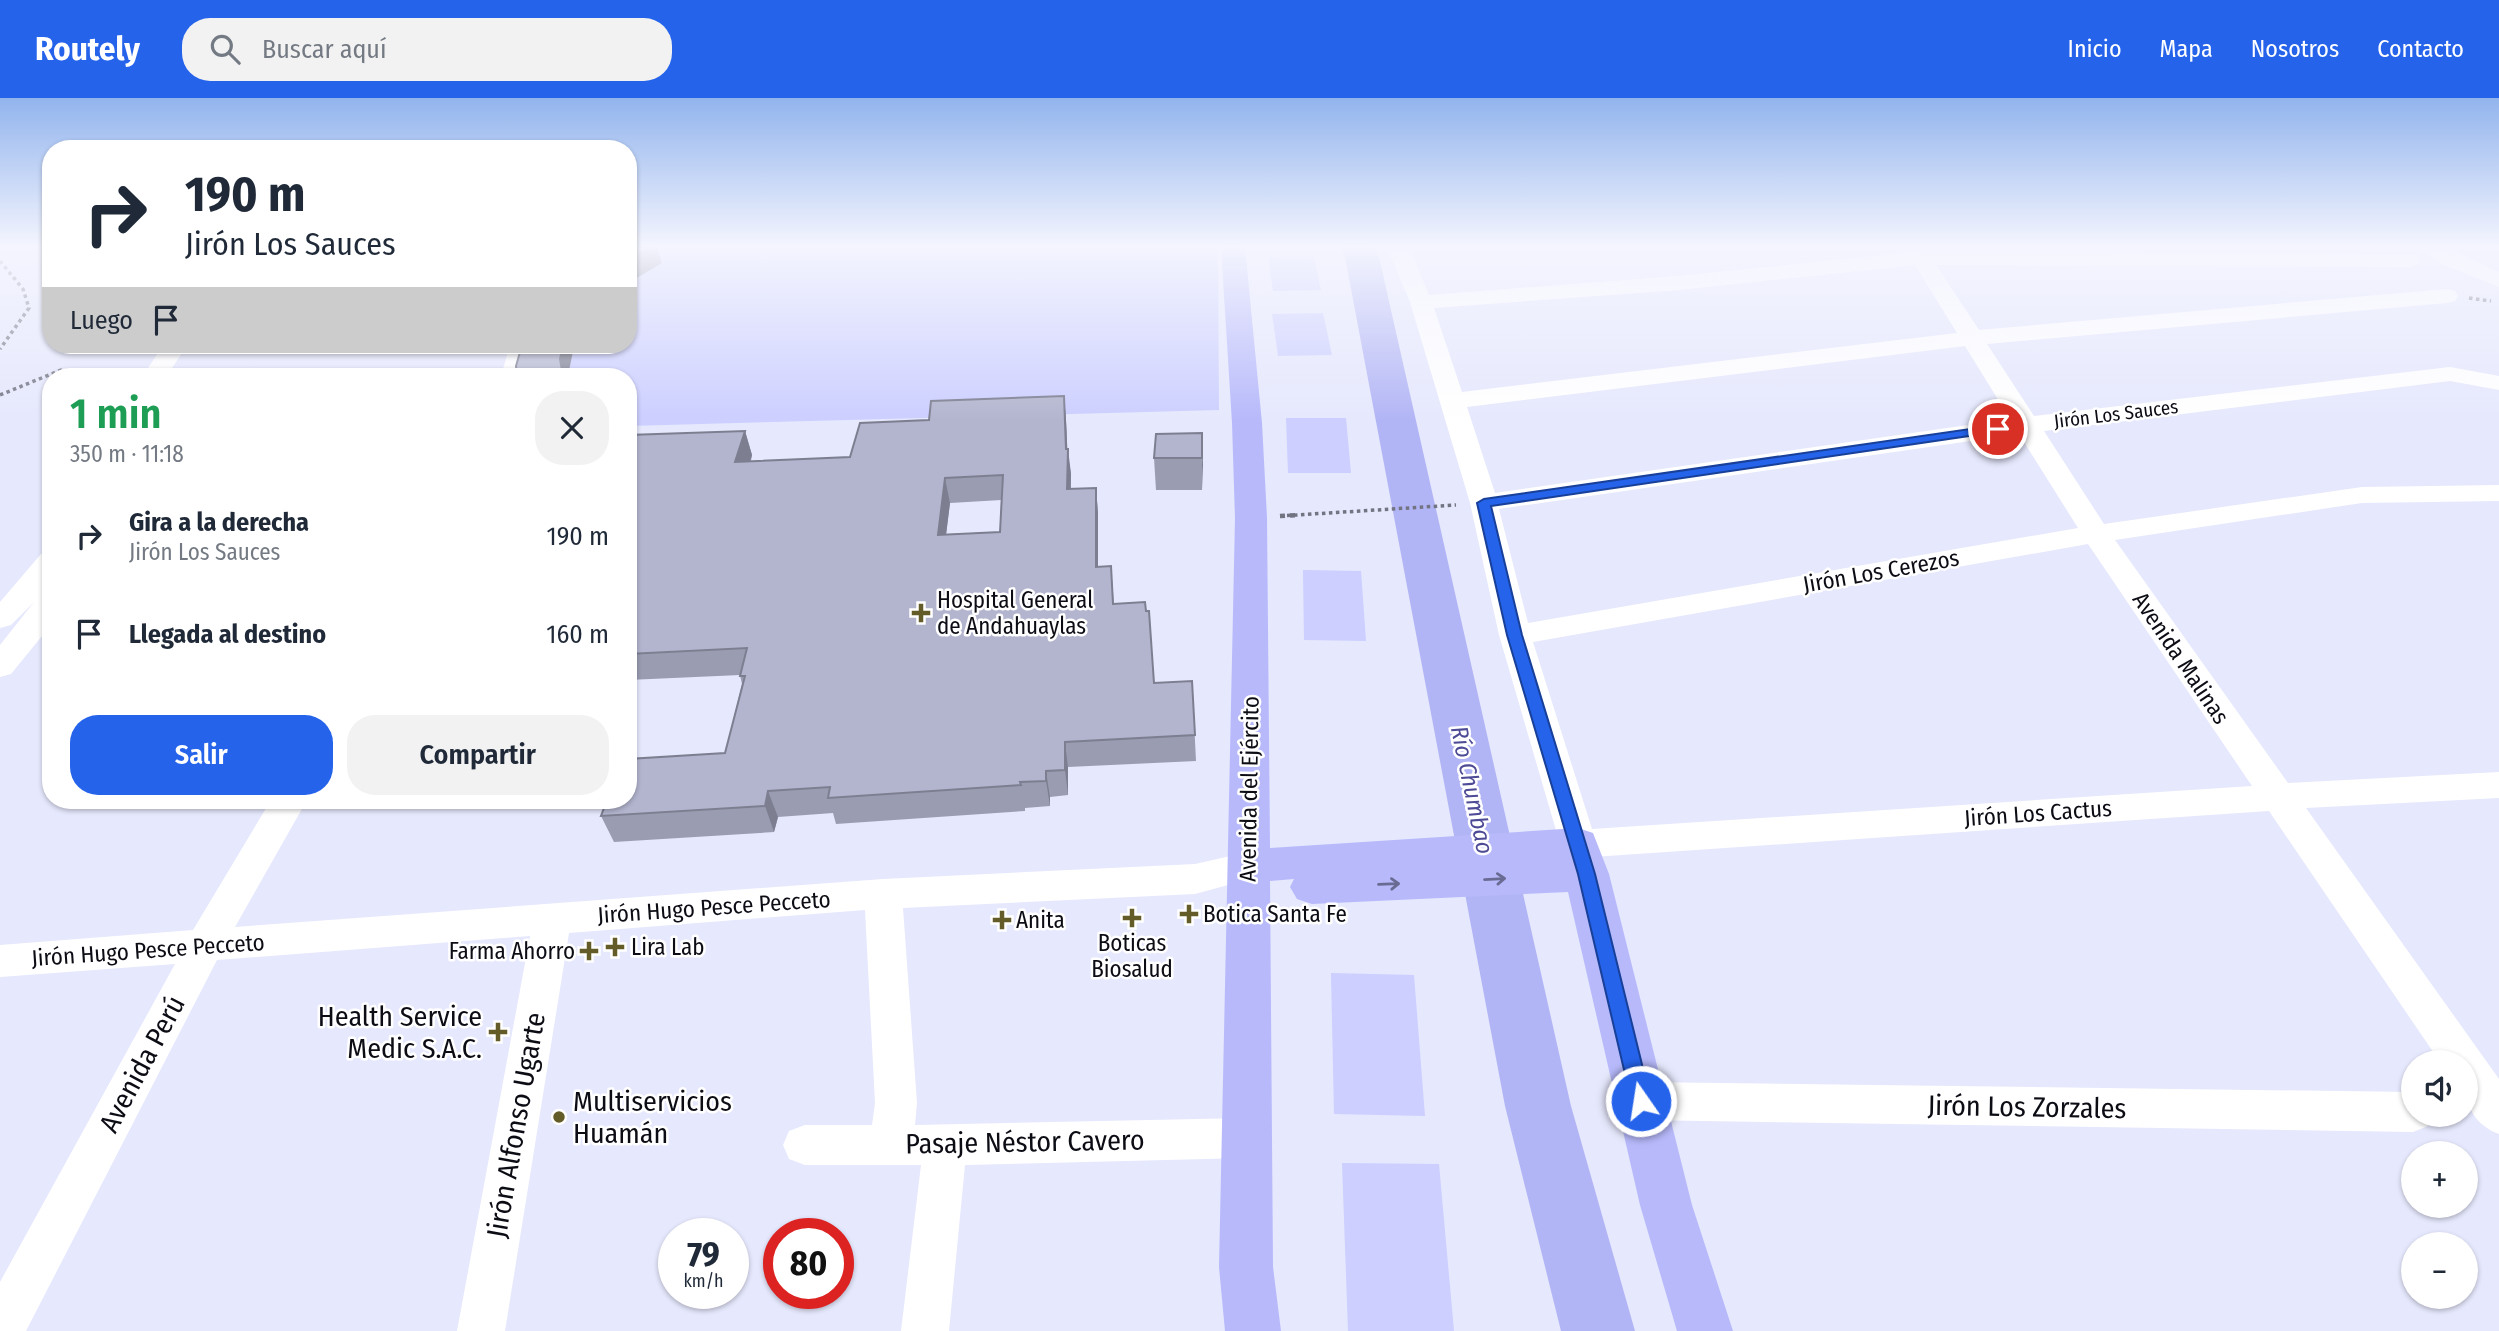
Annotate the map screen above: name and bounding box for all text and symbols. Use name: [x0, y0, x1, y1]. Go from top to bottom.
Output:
search box: [182, 18, 672, 81]
text: Routely: [35, 29, 140, 69]
icon: search: [206, 30, 244, 68]
text: Buscar aquí: [262, 34, 387, 65]
text: Inicio: [2068, 35, 2122, 63]
text: Mapa: [2160, 35, 2213, 63]
text: Nosotros: [2251, 35, 2339, 63]
text: Contacto: [2377, 35, 2464, 63]
text: 190 m: [185, 165, 305, 224]
icon: right: [70, 168, 161, 259]
text: Jirón Los Sauces: [185, 225, 396, 263]
icon: arrive: [147, 301, 185, 339]
text: Luego: [70, 305, 133, 336]
text: 1 min: [70, 389, 161, 439]
button: close: [535, 391, 609, 465]
street label: Jirón Los Sauces: [2053, 395, 2179, 433]
pin: [1968, 399, 2028, 459]
icon: arrive: [1979, 410, 2017, 448]
text: 350 m · 11:18: [70, 440, 184, 468]
text: Gira a la derecha: [129, 507, 309, 538]
icon: right: [70, 517, 108, 555]
text: 190 m: [547, 521, 609, 552]
text: Jirón Los Sauces: [129, 538, 280, 566]
street label: Jirón Los Cerezos: [1801, 543, 1961, 599]
place label: Hospital General de Andahuaylas: [937, 586, 1093, 640]
street label: Avenida Malinas: [2127, 587, 2235, 729]
marker: Hospital General de Andahuaylas: [911, 603, 931, 623]
icon: arrive: [70, 615, 108, 653]
text: Llegada al destino: [129, 619, 326, 650]
text: 160 m: [546, 619, 609, 650]
street label: Avenida del Ejército: [1233, 696, 1265, 882]
button: Salir: [70, 715, 333, 795]
button: Compartir: [347, 715, 609, 795]
water label: Río Chumbao: [1445, 723, 1499, 857]
street label: Jirón Los Cactus: [1963, 794, 2113, 832]
one-way arrow: [1483, 872, 1506, 885]
one-way arrow: [1377, 878, 1400, 891]
street label: Jirón Hugo Pesce Pecceto: [596, 885, 832, 929]
place label: Botica Santa Fe: [1203, 900, 1347, 928]
place label: Anita: [1016, 906, 1065, 934]
marker: Botica Santa Fe: [1181, 906, 1197, 922]
marker: Boticas Biosalud: [1124, 910, 1140, 926]
marker: Anita: [994, 912, 1010, 928]
street label: Jirón Hugo Pesce Pecceto: [30, 928, 266, 972]
place label: Boticas Biosalud: [1091, 929, 1173, 983]
place label: Lira Lab: [631, 933, 705, 961]
place label: Farma Ahorro: [449, 937, 575, 965]
marker: Lira Lab: [605, 937, 625, 957]
marker: Farma Ahorro: [581, 943, 597, 959]
street label: Avenida Perú: [92, 990, 192, 1138]
place label: Health Service Medic S.A.C.: [318, 1000, 482, 1065]
street label: Jirón Alfonso Ugarte: [480, 1010, 552, 1240]
marker: Health Service Medic S.A.C.: [488, 1022, 508, 1042]
map controls: [2401, 1050, 2478, 1309]
button: sound: [2401, 1050, 2478, 1127]
position arrow: [1604, 1064, 1678, 1138]
place label: Multiservicios Huamán: [573, 1085, 732, 1150]
street label: Jirón Los Zorzales: [1927, 1089, 2127, 1125]
marker: Multiservicios Huamán: [551, 1109, 567, 1125]
street label: Pasaje Néstor Cavero: [905, 1123, 1145, 1161]
button: +: [2401, 1141, 2478, 1218]
speed limit sign: 80: [763, 1218, 854, 1309]
button: −: [2401, 1232, 2478, 1309]
text: 79: [687, 1233, 720, 1275]
text: km/h: [683, 1270, 724, 1292]

